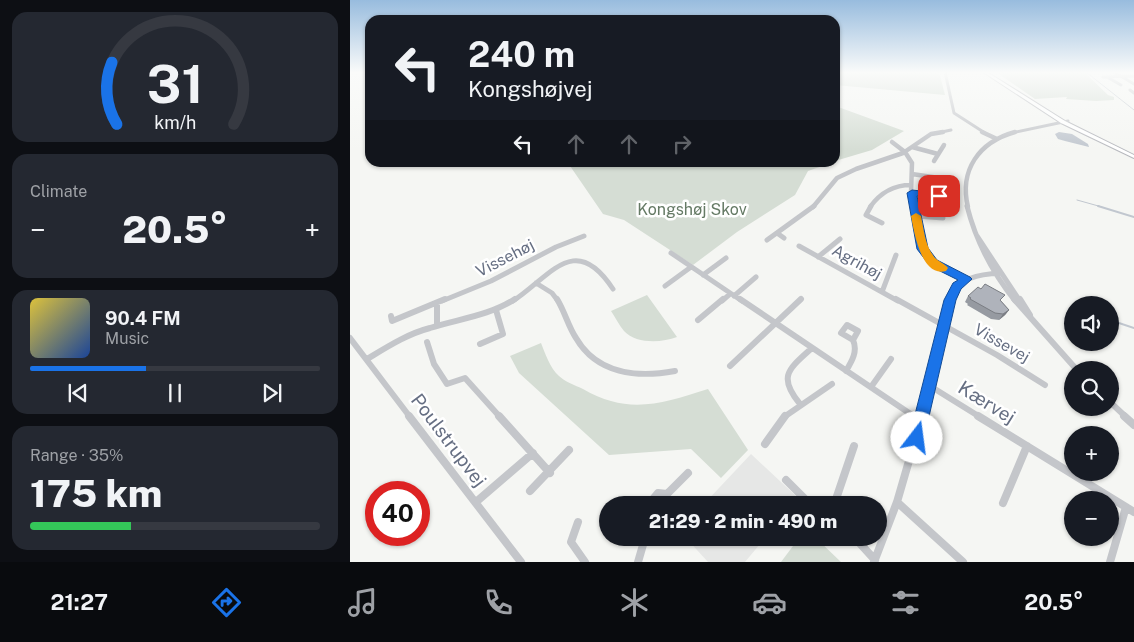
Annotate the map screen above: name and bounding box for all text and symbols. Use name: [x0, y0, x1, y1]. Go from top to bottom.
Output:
text: 240 m: [468, 34, 575, 75]
icon: left: [385, 35, 450, 100]
text: 31: [147, 54, 203, 115]
text: Kongshøjvej: [468, 76, 592, 102]
text: km/h: [154, 112, 196, 133]
icon: left: [509, 130, 537, 158]
icon: ahead: [562, 130, 590, 158]
icon: ahead: [615, 130, 643, 158]
icon: right: [668, 130, 696, 158]
pin: [918, 175, 960, 217]
text: Climate: [30, 182, 87, 201]
icon: arrive: [925, 182, 953, 210]
park label: Kongshøj Skov: [637, 200, 747, 219]
text: 20.5°: [122, 207, 228, 252]
text: −: [30, 213, 46, 246]
text: +: [304, 213, 320, 246]
street label: Vissehøj: [473, 235, 537, 281]
street label: Agrihøj: [829, 241, 885, 283]
map controls: [1064, 296, 1119, 546]
button: sound: [1064, 296, 1119, 351]
text: 90.4 FM: [105, 307, 181, 329]
street label: Vissevej: [971, 320, 1033, 366]
text: Music: [105, 329, 149, 348]
button: search: [1064, 361, 1119, 416]
street label: Kærvej: [954, 376, 1020, 428]
icon: previous: [64, 379, 92, 407]
icon: pause: [161, 379, 189, 407]
icon: next: [258, 379, 286, 407]
street label: Poulstrupvej: [407, 389, 491, 491]
position arrow: [890, 411, 942, 463]
button: +: [1064, 426, 1119, 481]
text: Range · 35%: [30, 446, 124, 465]
text: 175 km: [30, 471, 162, 516]
speed limit sign: 40: [365, 481, 430, 546]
button: −: [1064, 491, 1119, 546]
text: 21:29 · 2 min · 490 m: [649, 510, 837, 532]
icon: directions: [209, 585, 244, 620]
icon: music: [345, 585, 380, 620]
icon: phone: [481, 585, 516, 620]
icon: climate: [617, 585, 652, 620]
icon: car: [752, 585, 787, 620]
icon: filters: [888, 585, 923, 620]
text: 21:27: [50, 589, 108, 615]
text: 20.5°: [1024, 589, 1084, 615]

